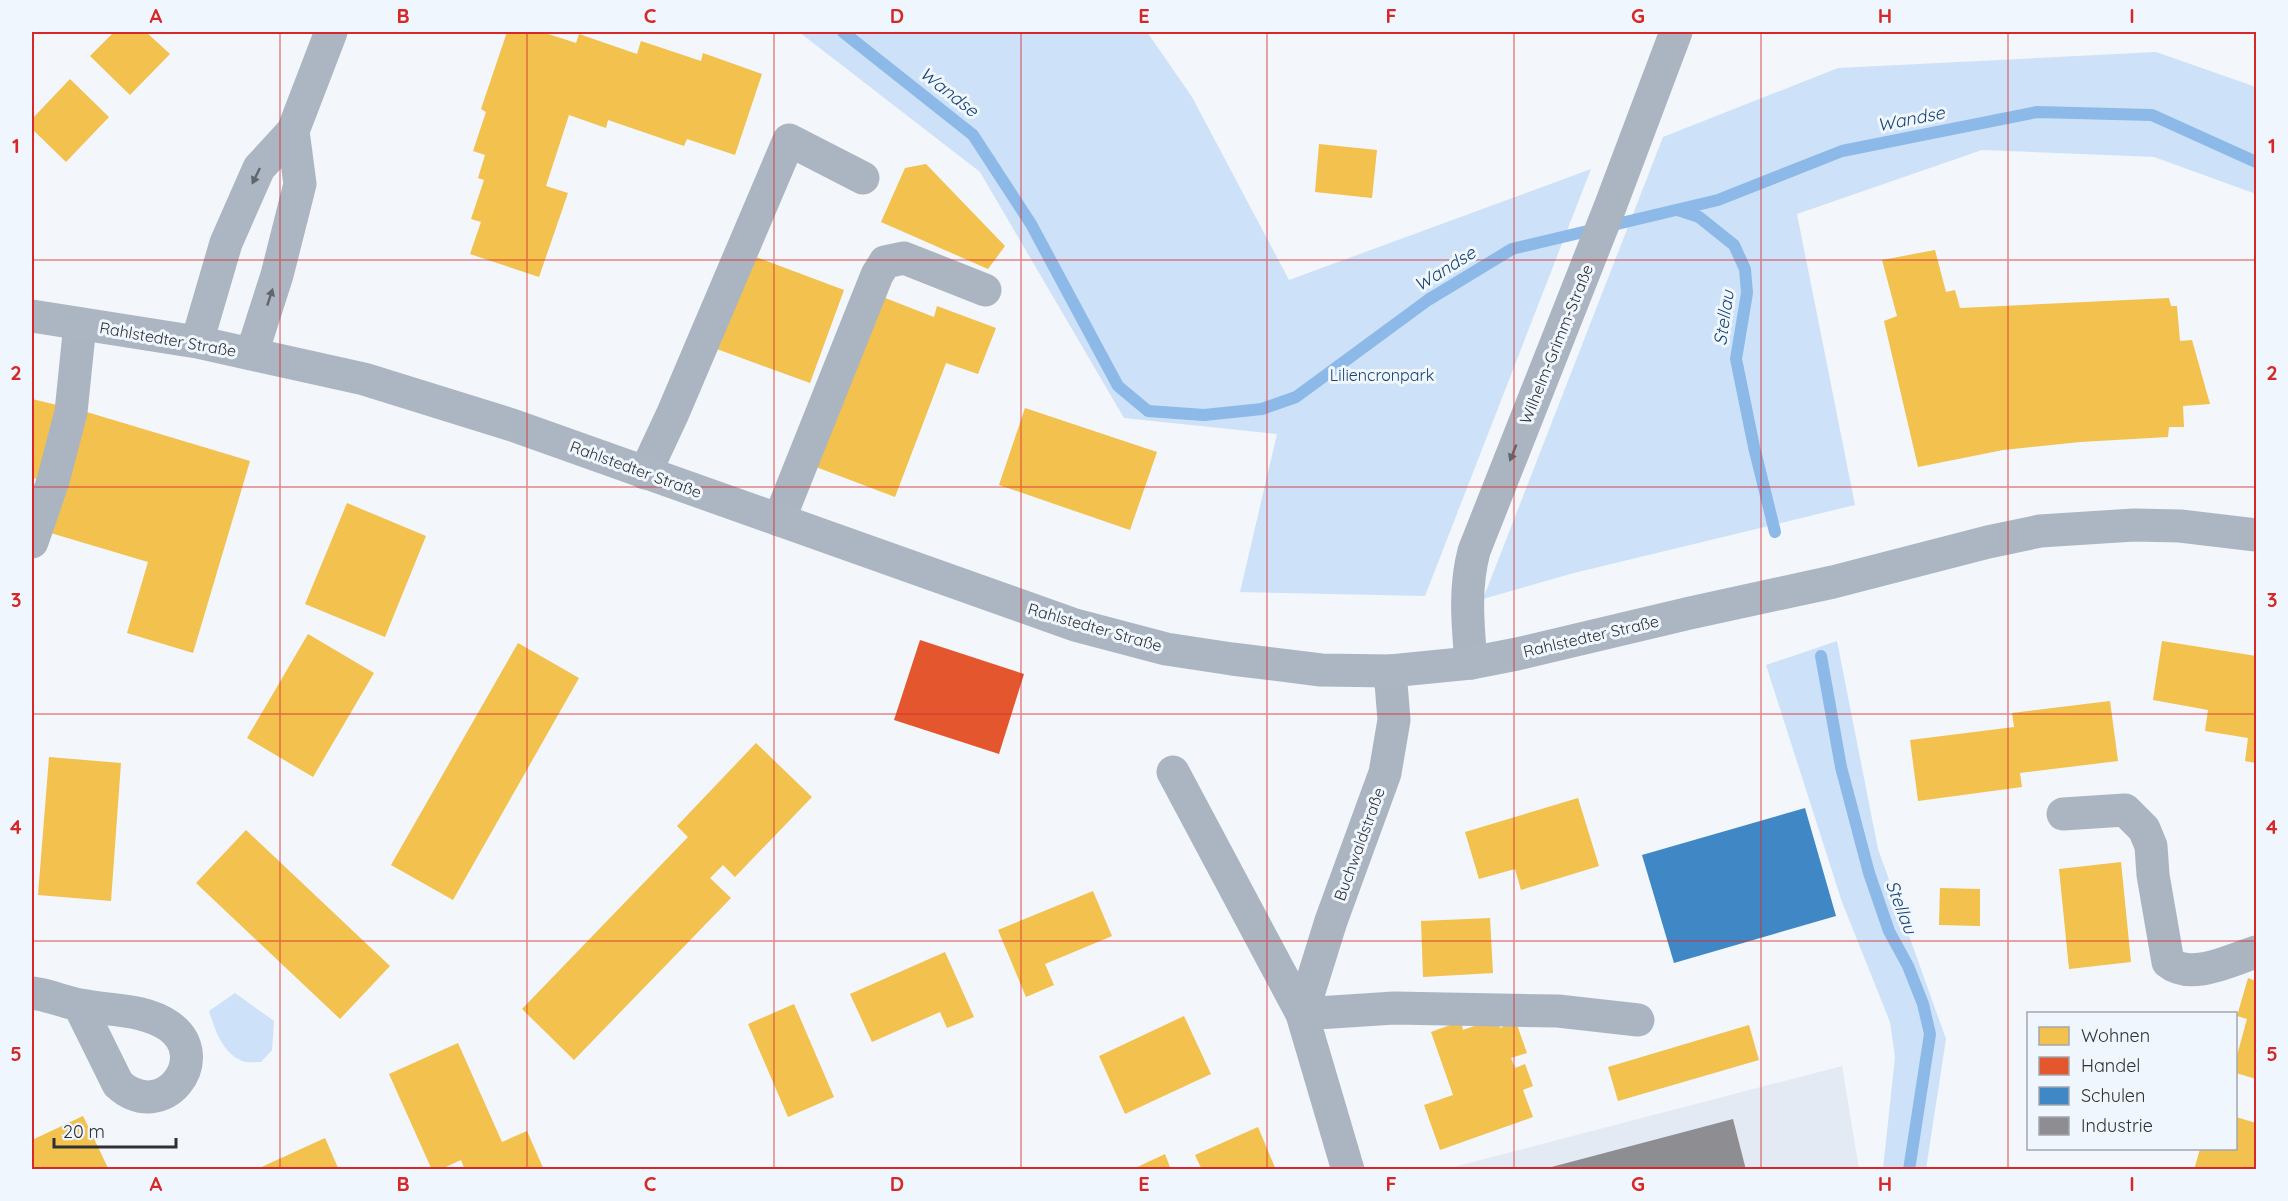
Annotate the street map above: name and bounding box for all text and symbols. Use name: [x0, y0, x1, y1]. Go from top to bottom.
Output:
text: A: [150, 3, 163, 28]
text: B: [396, 3, 410, 28]
text: C: [644, 3, 657, 28]
text: D: [890, 3, 904, 28]
text: E: [1138, 3, 1150, 28]
text: F: [1385, 3, 1397, 28]
text: G: [1631, 3, 1645, 28]
text: H: [1878, 3, 1892, 28]
text: I: [2129, 3, 2135, 28]
water label: Wandse: [915, 62, 984, 122]
water label: Wandse: [1875, 101, 1947, 136]
text: 1: [12, 133, 20, 158]
text: 1: [2268, 133, 2276, 158]
one-way arrow: [251, 168, 261, 185]
water label: Wandse: [1410, 240, 1480, 296]
street label: Wilhelm-Grimm-Straße: [1515, 261, 1597, 427]
water label: Stellau: [1708, 287, 1739, 347]
one-way arrow: [265, 288, 275, 306]
street label: Rahlstedter Straße: [98, 317, 238, 361]
text: 2: [10, 360, 22, 385]
text: 2: [2266, 360, 2278, 385]
park label: Liliencronpark: [1330, 365, 1434, 385]
street label: Rahlstedter Straße: [567, 436, 705, 502]
one-way arrow: [1508, 444, 1517, 462]
text: 3: [11, 587, 21, 612]
text: 3: [2267, 587, 2277, 612]
street label: Rahlstedter Straße: [1026, 598, 1164, 656]
street label: Rahlstedter Straße: [1521, 611, 1661, 661]
street label: Buchwaldstraße: [1329, 785, 1389, 903]
text: 4: [10, 814, 22, 839]
text: 4: [2266, 814, 2278, 839]
water label: Stellau: [1881, 877, 1923, 939]
legend: [2027, 1012, 2237, 1150]
text: Wohnen: [2081, 1024, 2150, 1047]
text: 5: [10, 1041, 22, 1066]
text: 5: [2266, 1041, 2278, 1066]
text: Handel: [2081, 1054, 2141, 1077]
text: Schulen: [2081, 1084, 2145, 1107]
scale bar: [54, 1111, 176, 1149]
text: Industrie: [2081, 1114, 2153, 1137]
text: 20 m: [63, 1120, 105, 1143]
text: A: [150, 1171, 163, 1196]
text: B: [396, 1171, 410, 1196]
text: C: [644, 1171, 657, 1196]
text: D: [890, 1171, 904, 1196]
text: E: [1138, 1171, 1150, 1196]
text: F: [1385, 1171, 1397, 1196]
text: G: [1631, 1171, 1645, 1196]
text: H: [1878, 1171, 1892, 1196]
text: I: [2129, 1171, 2135, 1196]

